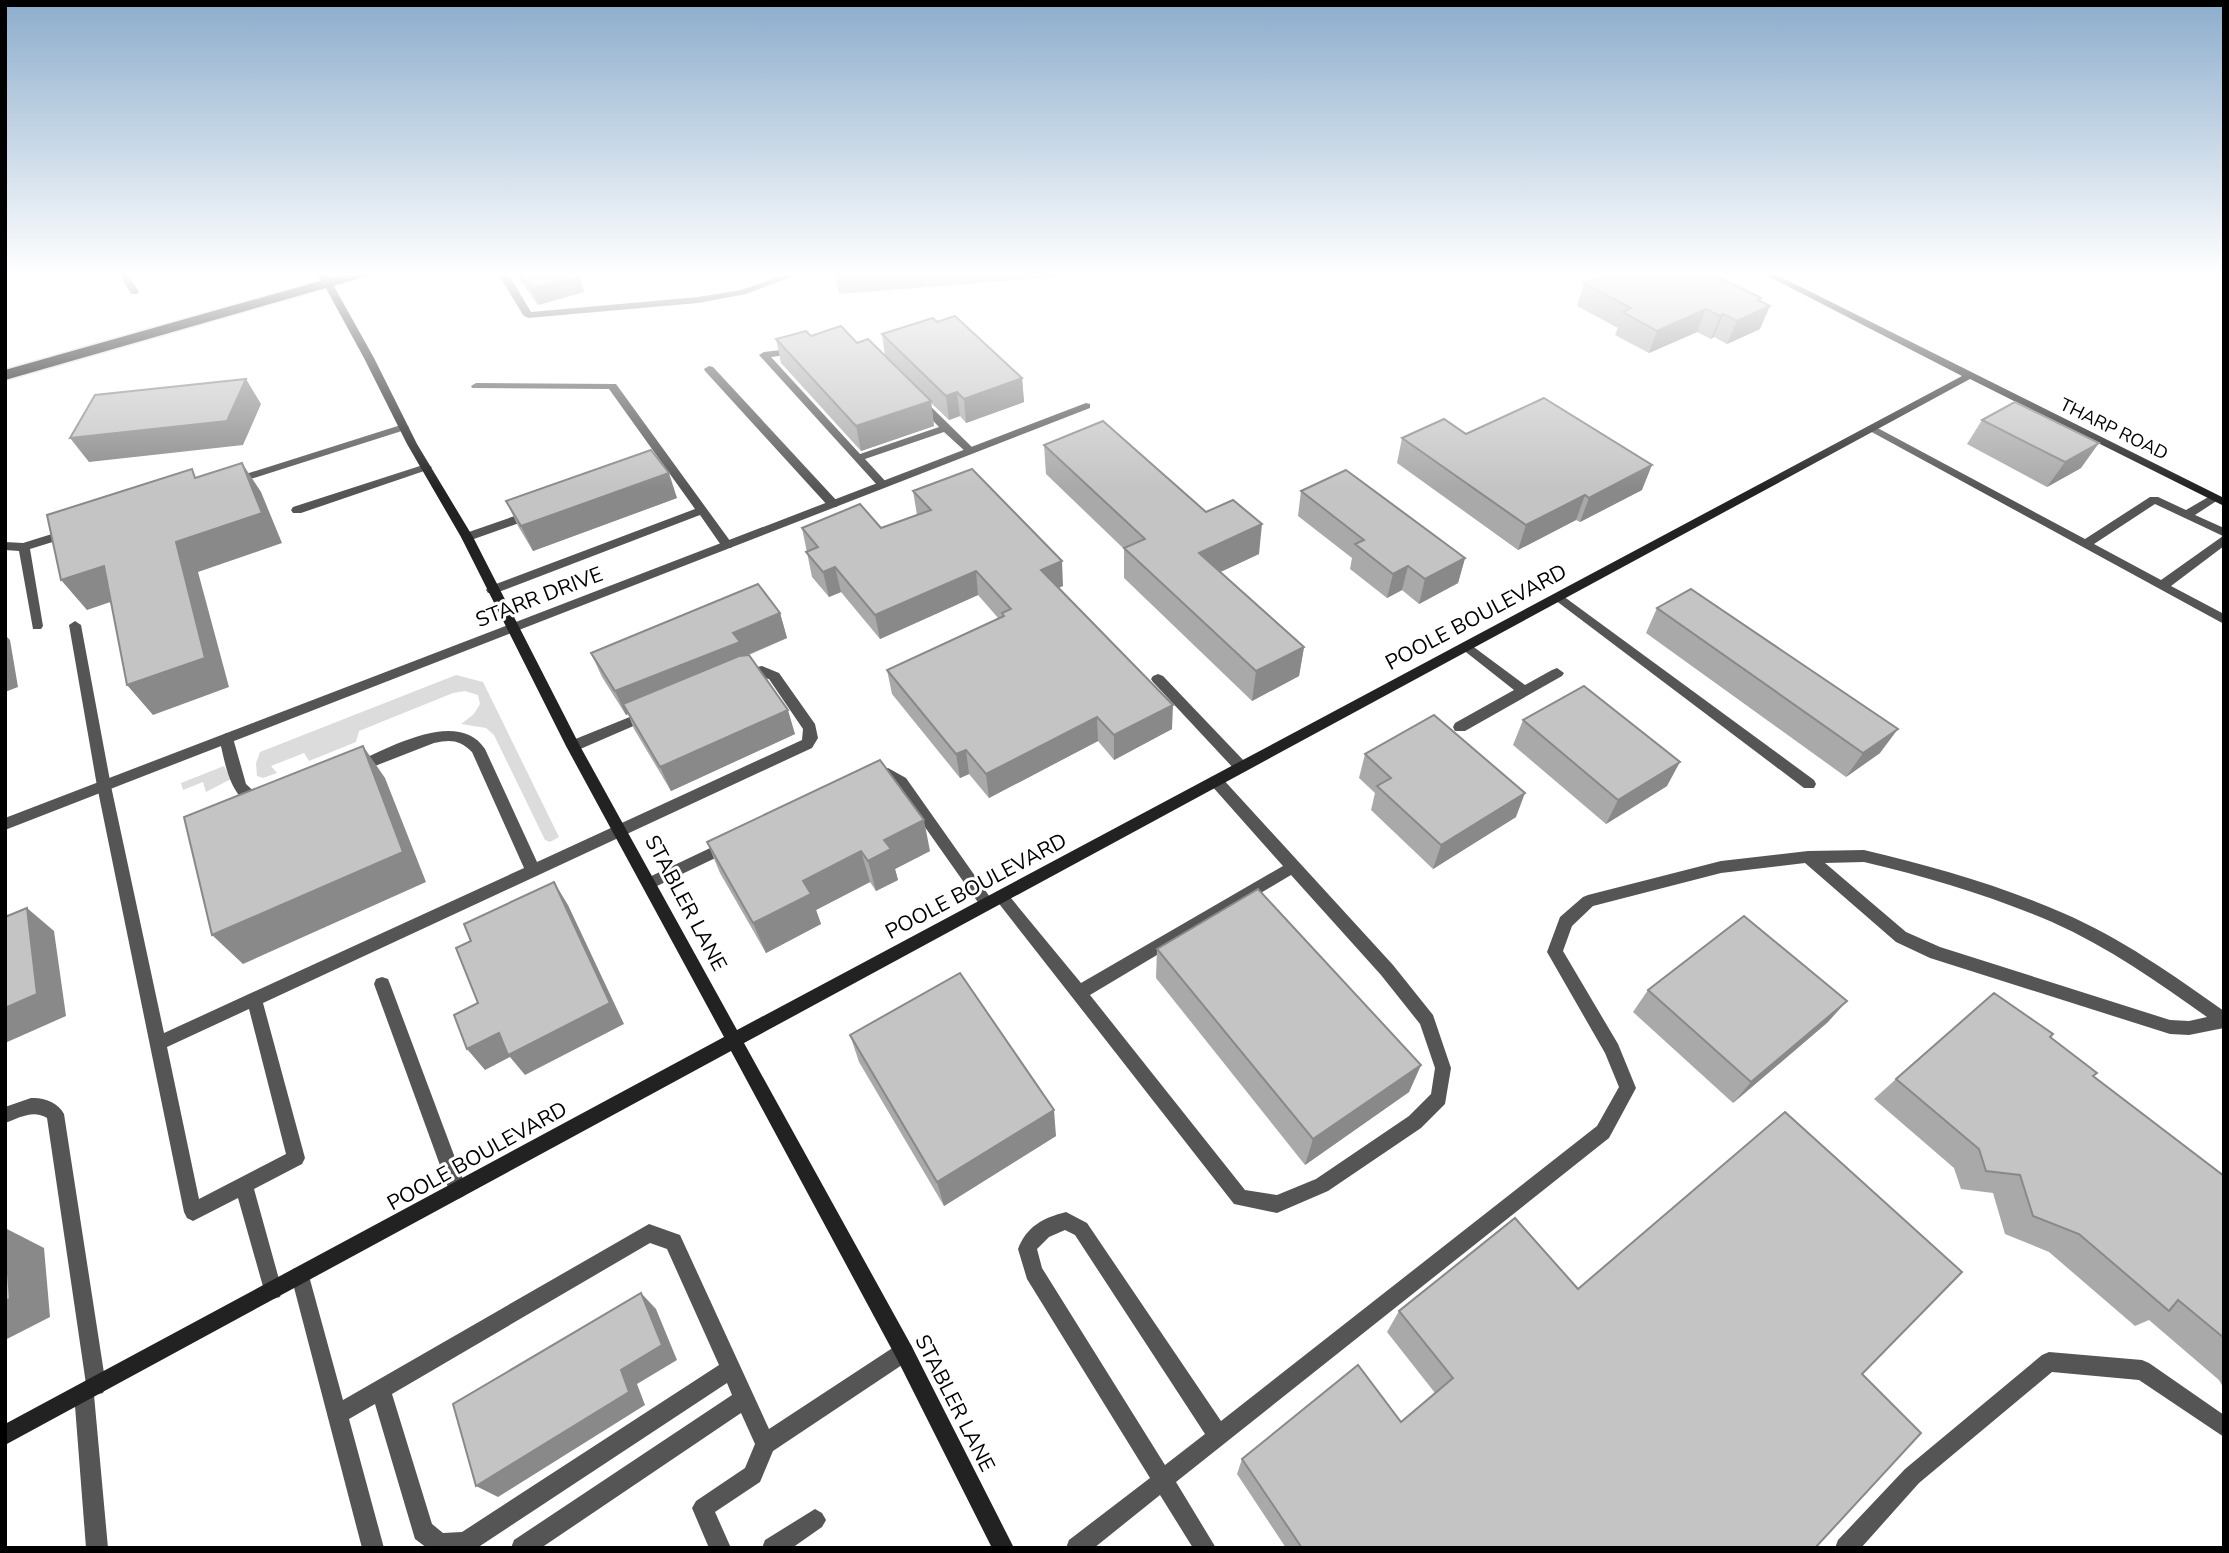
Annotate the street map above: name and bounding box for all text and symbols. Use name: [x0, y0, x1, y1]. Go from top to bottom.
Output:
street label: THARP ROAD: [2056, 392, 2172, 466]
street label: POOLE BOULEVARD: [1380, 557, 1572, 677]
street label: STARR DRIVE: [471, 560, 607, 634]
street label: POOLE BOULEVARD: [880, 826, 1072, 946]
street label: STABLER LANE: [638, 830, 734, 976]
street label: POOLE BOULEVARD: [382, 1095, 572, 1217]
street label: STABLER LANE: [908, 1330, 1002, 1476]

